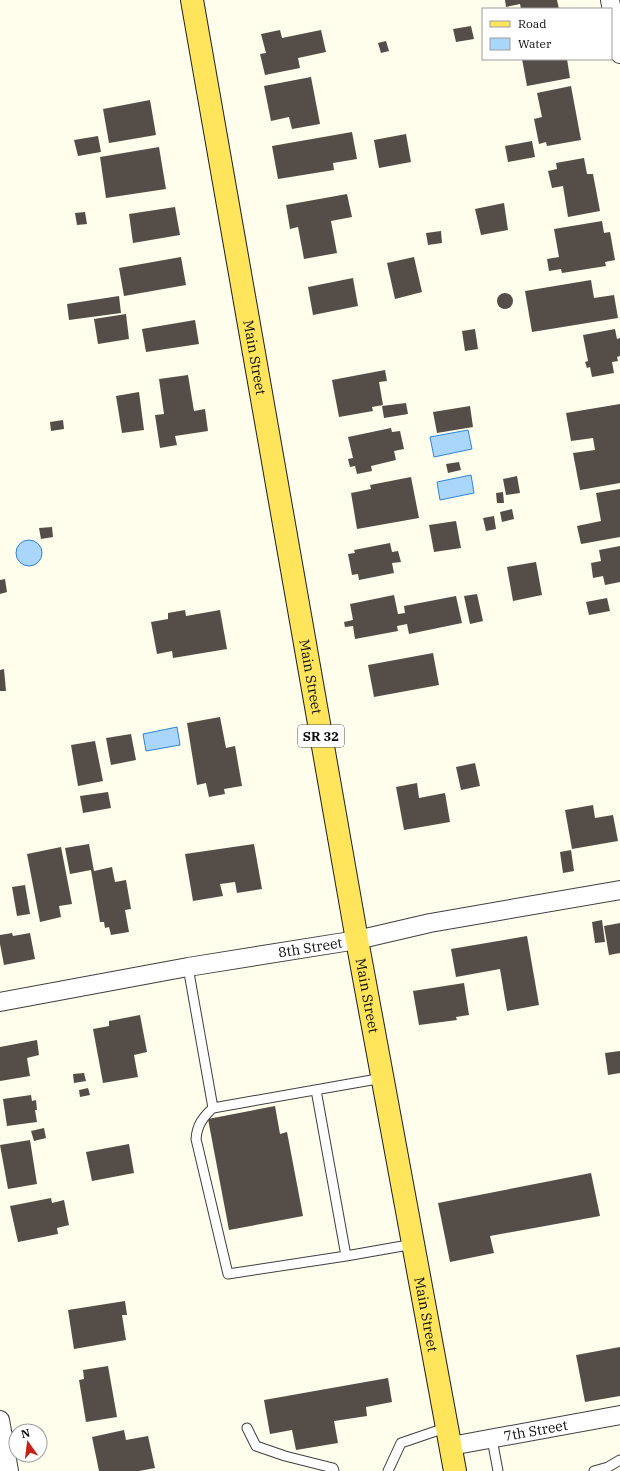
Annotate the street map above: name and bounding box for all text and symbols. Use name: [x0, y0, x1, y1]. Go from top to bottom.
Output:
legend: [482, 8, 612, 60]
text: Road: [518, 16, 547, 31]
text: Water: [518, 36, 552, 51]
street label: Main Street: [239, 319, 270, 397]
street label: Main Street: [295, 638, 326, 716]
road number: SR 32: [298, 725, 344, 747]
street label: 8th Street: [277, 933, 344, 961]
street label: Main Street: [352, 957, 383, 1035]
street label: Main Street: [410, 1275, 442, 1353]
street label: 7th Street: [502, 1416, 569, 1445]
north arrow: [8, 1423, 48, 1463]
text: N: [20, 1425, 32, 1441]

